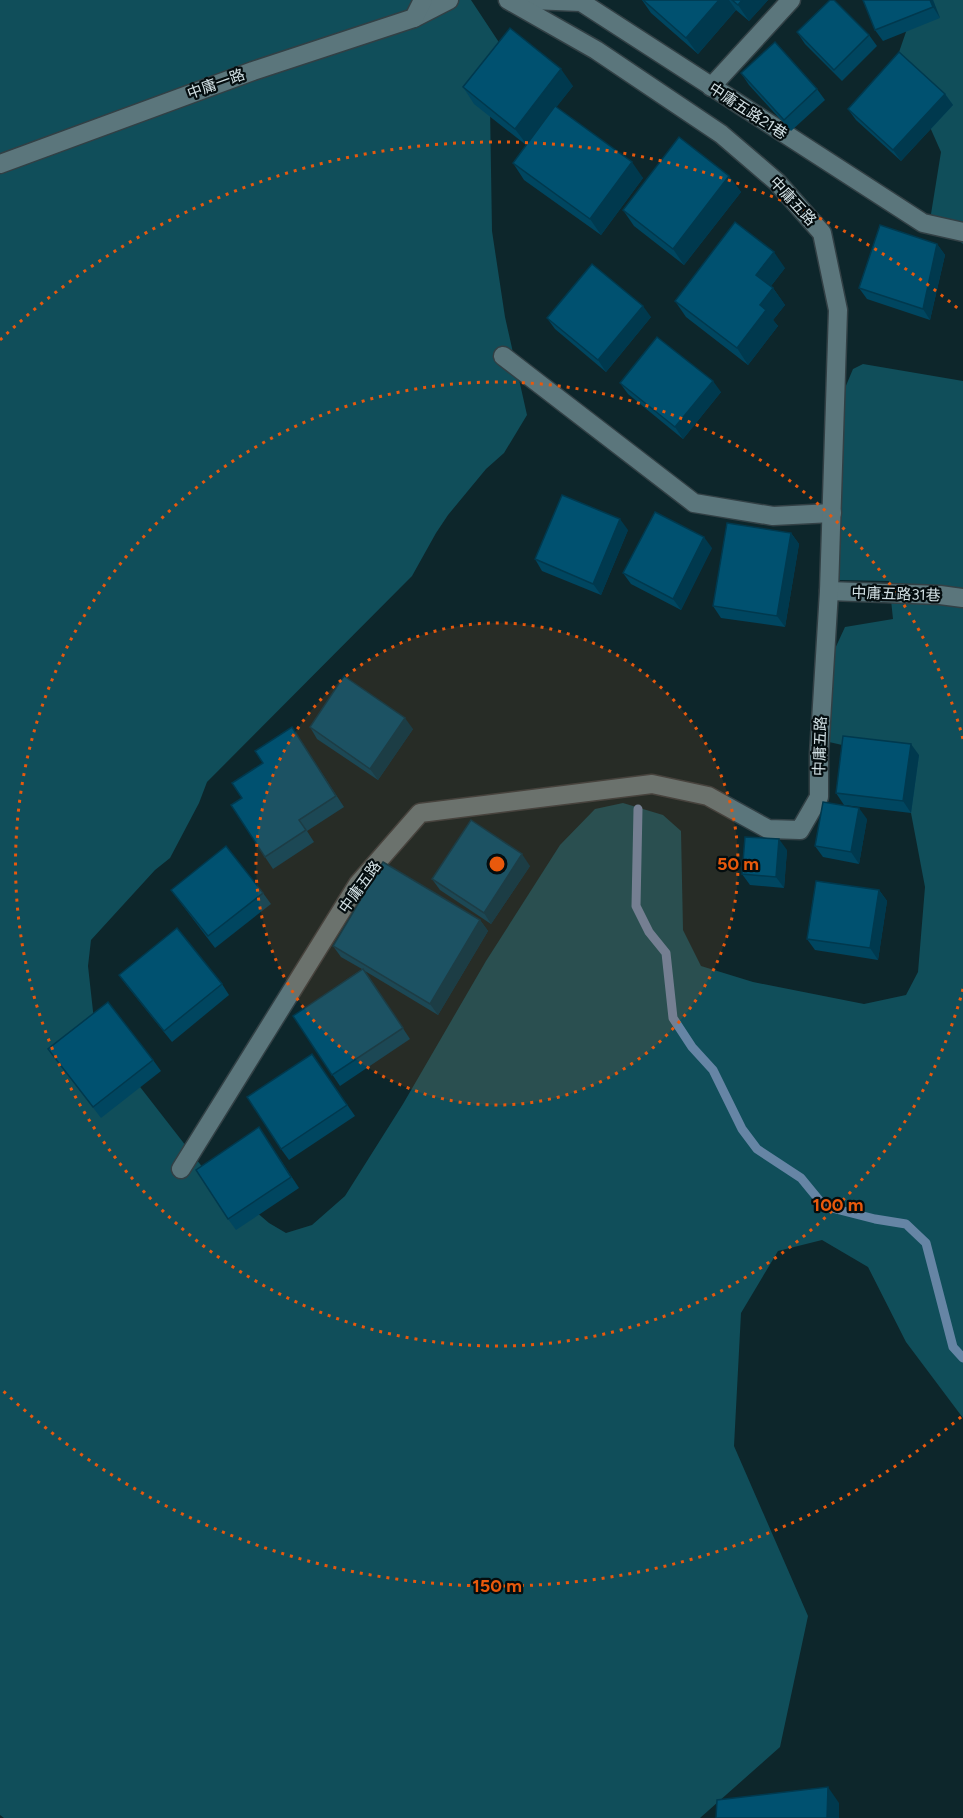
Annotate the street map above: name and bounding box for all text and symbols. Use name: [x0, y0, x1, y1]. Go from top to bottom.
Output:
street label: 中庸一路: [185, 65, 247, 103]
street label: 中庸五路21巷: [706, 79, 790, 143]
street label: 中庸五路: [766, 173, 820, 229]
street label: 中庸五路31巷: [851, 583, 941, 605]
street label: 中庸五路: [810, 716, 830, 776]
text: 50 m: [717, 853, 759, 875]
centre of rings: [487, 854, 507, 874]
street label: 中庸五路: [335, 857, 385, 917]
text: 100 m: [813, 1194, 863, 1216]
text: 150 m: [472, 1575, 522, 1597]

